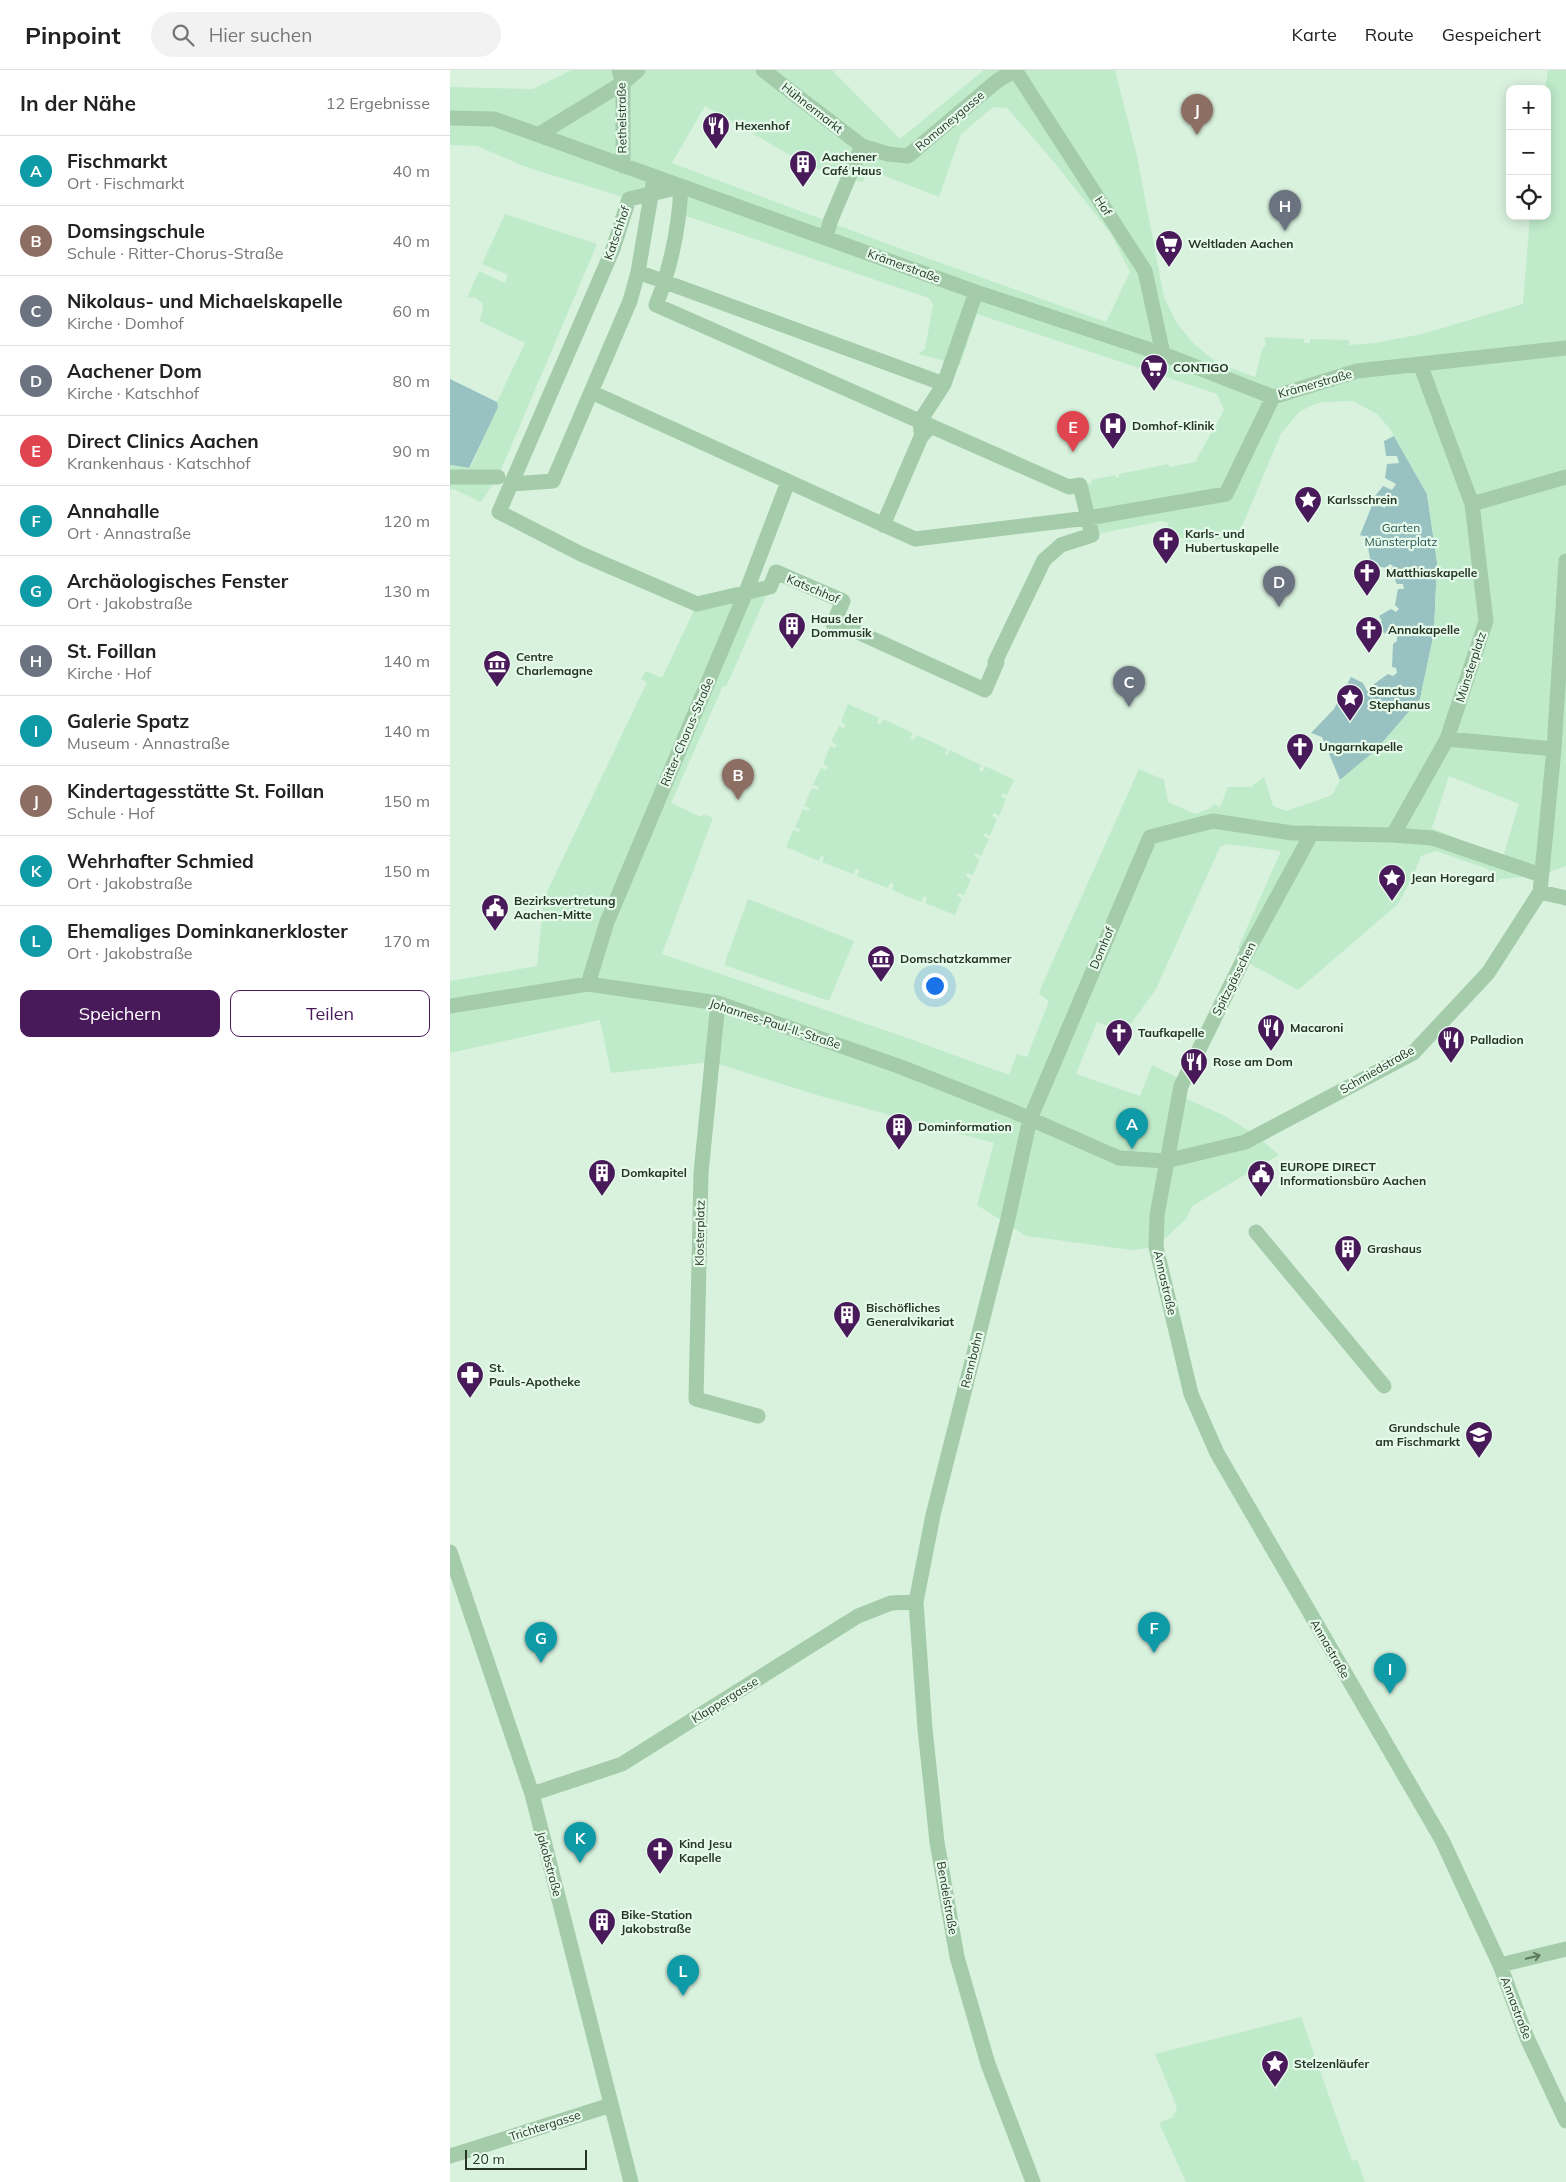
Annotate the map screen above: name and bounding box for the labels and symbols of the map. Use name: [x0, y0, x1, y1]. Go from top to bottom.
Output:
street label: Hühnermarkt: [779, 79, 846, 136]
street label: Rethelstraße: [613, 82, 630, 154]
street label: Romaneygasse: [912, 87, 987, 154]
pin: J: [1181, 94, 1213, 135]
restaurant icon: Hexenhof: [701, 111, 731, 150]
place label: Hexenhof: [735, 118, 790, 133]
building icon: Aachener Café Haus: [788, 149, 818, 188]
place label: Aachener Café Haus: [822, 149, 881, 178]
pin: H: [1269, 190, 1301, 231]
street label: Hof: [1092, 193, 1116, 219]
street label: Katschhof: [600, 203, 633, 262]
supermarket icon: Weltladen Aachen: [1154, 229, 1184, 268]
place label: Weltladen Aachen: [1188, 236, 1294, 251]
street label: Krämerstraße: [866, 245, 943, 286]
supermarket icon: CONTIGO: [1139, 353, 1169, 392]
place label: CONTIGO: [1173, 360, 1229, 375]
street label: Krämerstraße: [1276, 366, 1354, 401]
pin: E: [1057, 411, 1089, 452]
hospital icon: Domhof-Klinik: [1098, 411, 1128, 450]
place label: Domhof-Klinik: [1132, 418, 1215, 433]
place icon: Karlsschrein: [1293, 485, 1323, 524]
place label: Karlsschrein: [1327, 492, 1397, 507]
park label: Garten Münsterplatz: [1365, 520, 1437, 549]
church icon: Karls- und Hubertuskapelle: [1151, 526, 1181, 565]
place label: Karls- und Hubertuskapelle: [1185, 526, 1280, 555]
church icon: Matthiaskapelle: [1352, 558, 1382, 597]
place label: Matthiaskapelle: [1386, 565, 1478, 580]
pin: D: [1263, 566, 1295, 607]
street label: Katschhof: [785, 571, 843, 607]
building icon: Haus der Dommusik: [777, 611, 807, 650]
place label: Haus der Dommusik: [811, 611, 872, 640]
church icon: Annakapelle: [1354, 615, 1384, 654]
place label: Annakapelle: [1388, 622, 1460, 637]
street label: Münsterplatz: [1452, 630, 1489, 704]
museum icon: Centre Charlemagne: [482, 649, 512, 688]
place label: Centre Charlemagne: [516, 649, 593, 678]
pin: C: [1113, 666, 1145, 707]
street label: Ritter-Chorus-Straße: [657, 675, 716, 788]
place icon: Sanctus Stephanus: [1335, 683, 1365, 722]
place label: Sanctus Stephanus: [1369, 683, 1430, 712]
church icon: Ungarnkapelle: [1285, 732, 1315, 771]
place label: Ungarnkapelle: [1319, 739, 1403, 754]
pin: B: [722, 759, 754, 800]
place icon: Jean Horegard: [1377, 863, 1407, 902]
place label: Jean Horegard: [1411, 870, 1494, 885]
public building icon: Bezirksvertretung Aachen-Mitte: [480, 893, 510, 932]
place label: Bezirksvertretung Aachen-Mitte: [514, 893, 616, 922]
street label: Domhof: [1086, 924, 1117, 971]
street label: Spitzgässchen: [1209, 939, 1259, 1018]
museum icon: Domschatzkammer: [866, 944, 896, 983]
place label: Domschatzkammer: [900, 951, 1012, 966]
your location: [922, 973, 948, 999]
street label: Johannes-Paul-II.-Straße: [708, 995, 843, 1052]
restaurant icon: Macaroni: [1256, 1013, 1286, 1052]
church icon: Taufkapelle: [1104, 1018, 1134, 1057]
place label: Macaroni: [1290, 1020, 1343, 1035]
place label: Taufkapelle: [1138, 1025, 1205, 1040]
restaurant icon: Palladion: [1436, 1025, 1466, 1064]
place label: Palladion: [1470, 1032, 1524, 1047]
street label: Schmiedstraße: [1337, 1042, 1417, 1097]
restaurant icon: Rose am Dom: [1179, 1047, 1209, 1086]
place label: Rose am Dom: [1213, 1054, 1293, 1069]
pin: A: [1116, 1108, 1148, 1149]
building icon: Dominformation: [884, 1112, 914, 1151]
place label: Dominformation: [918, 1119, 1012, 1134]
building icon: Domkapitel: [587, 1158, 617, 1197]
public building icon: EUROPE DIRECT Informationsbüro Aachen: [1246, 1159, 1276, 1198]
place label: EUROPE DIRECT Informationsbüro Aachen: [1280, 1159, 1426, 1188]
place label: Domkapitel: [621, 1165, 687, 1180]
street label: Klosterplatz: [691, 1200, 708, 1266]
building icon: Grashaus: [1333, 1234, 1363, 1273]
place label: Grashaus: [1367, 1241, 1422, 1256]
street label: Annastraße: [1151, 1249, 1180, 1317]
building icon: Bischöfliches Generalvikariat: [832, 1300, 862, 1339]
place label: Bischöfliches Generalvikariat: [866, 1300, 954, 1329]
street label: Rennbahn: [957, 1330, 986, 1389]
pharmacy icon: St. Pauls-Apotheke: [455, 1360, 485, 1399]
place label: St. Pauls-Apotheke: [489, 1360, 581, 1389]
place label: Grundschule am Fischmarkt: [1375, 1420, 1460, 1449]
school or university icon: Grundschule am Fischmarkt: [1464, 1420, 1494, 1459]
pin: F: [1138, 1612, 1170, 1653]
street label: Annastraße: [1307, 1617, 1353, 1681]
pin: G: [525, 1622, 557, 1663]
pin: I: [1374, 1653, 1406, 1694]
street label: Klappergasse: [689, 1673, 761, 1726]
pin: K: [564, 1822, 596, 1863]
street label: Jakobstraße: [534, 1830, 565, 1898]
church icon: Kind Jesu Kapelle: [645, 1836, 675, 1875]
place label: Kind Jesu Kapelle: [679, 1836, 732, 1865]
street label: Bendelstraße: [934, 1860, 961, 1936]
building icon: Bike-Station Jakobstraße: [587, 1907, 617, 1946]
place label: Bike-Station Jakobstraße: [621, 1907, 692, 1936]
one-way arrow: [1524, 1952, 1540, 1961]
pin: L: [667, 1955, 699, 1996]
street label: Annastraße: [1498, 1974, 1535, 2041]
place icon: Stelzenläufer: [1260, 2049, 1290, 2088]
place label: Stelzenläufer: [1294, 2056, 1369, 2071]
street label: Trichtergasse: [507, 2107, 583, 2144]
scale bar: [465, 2147, 588, 2170]

